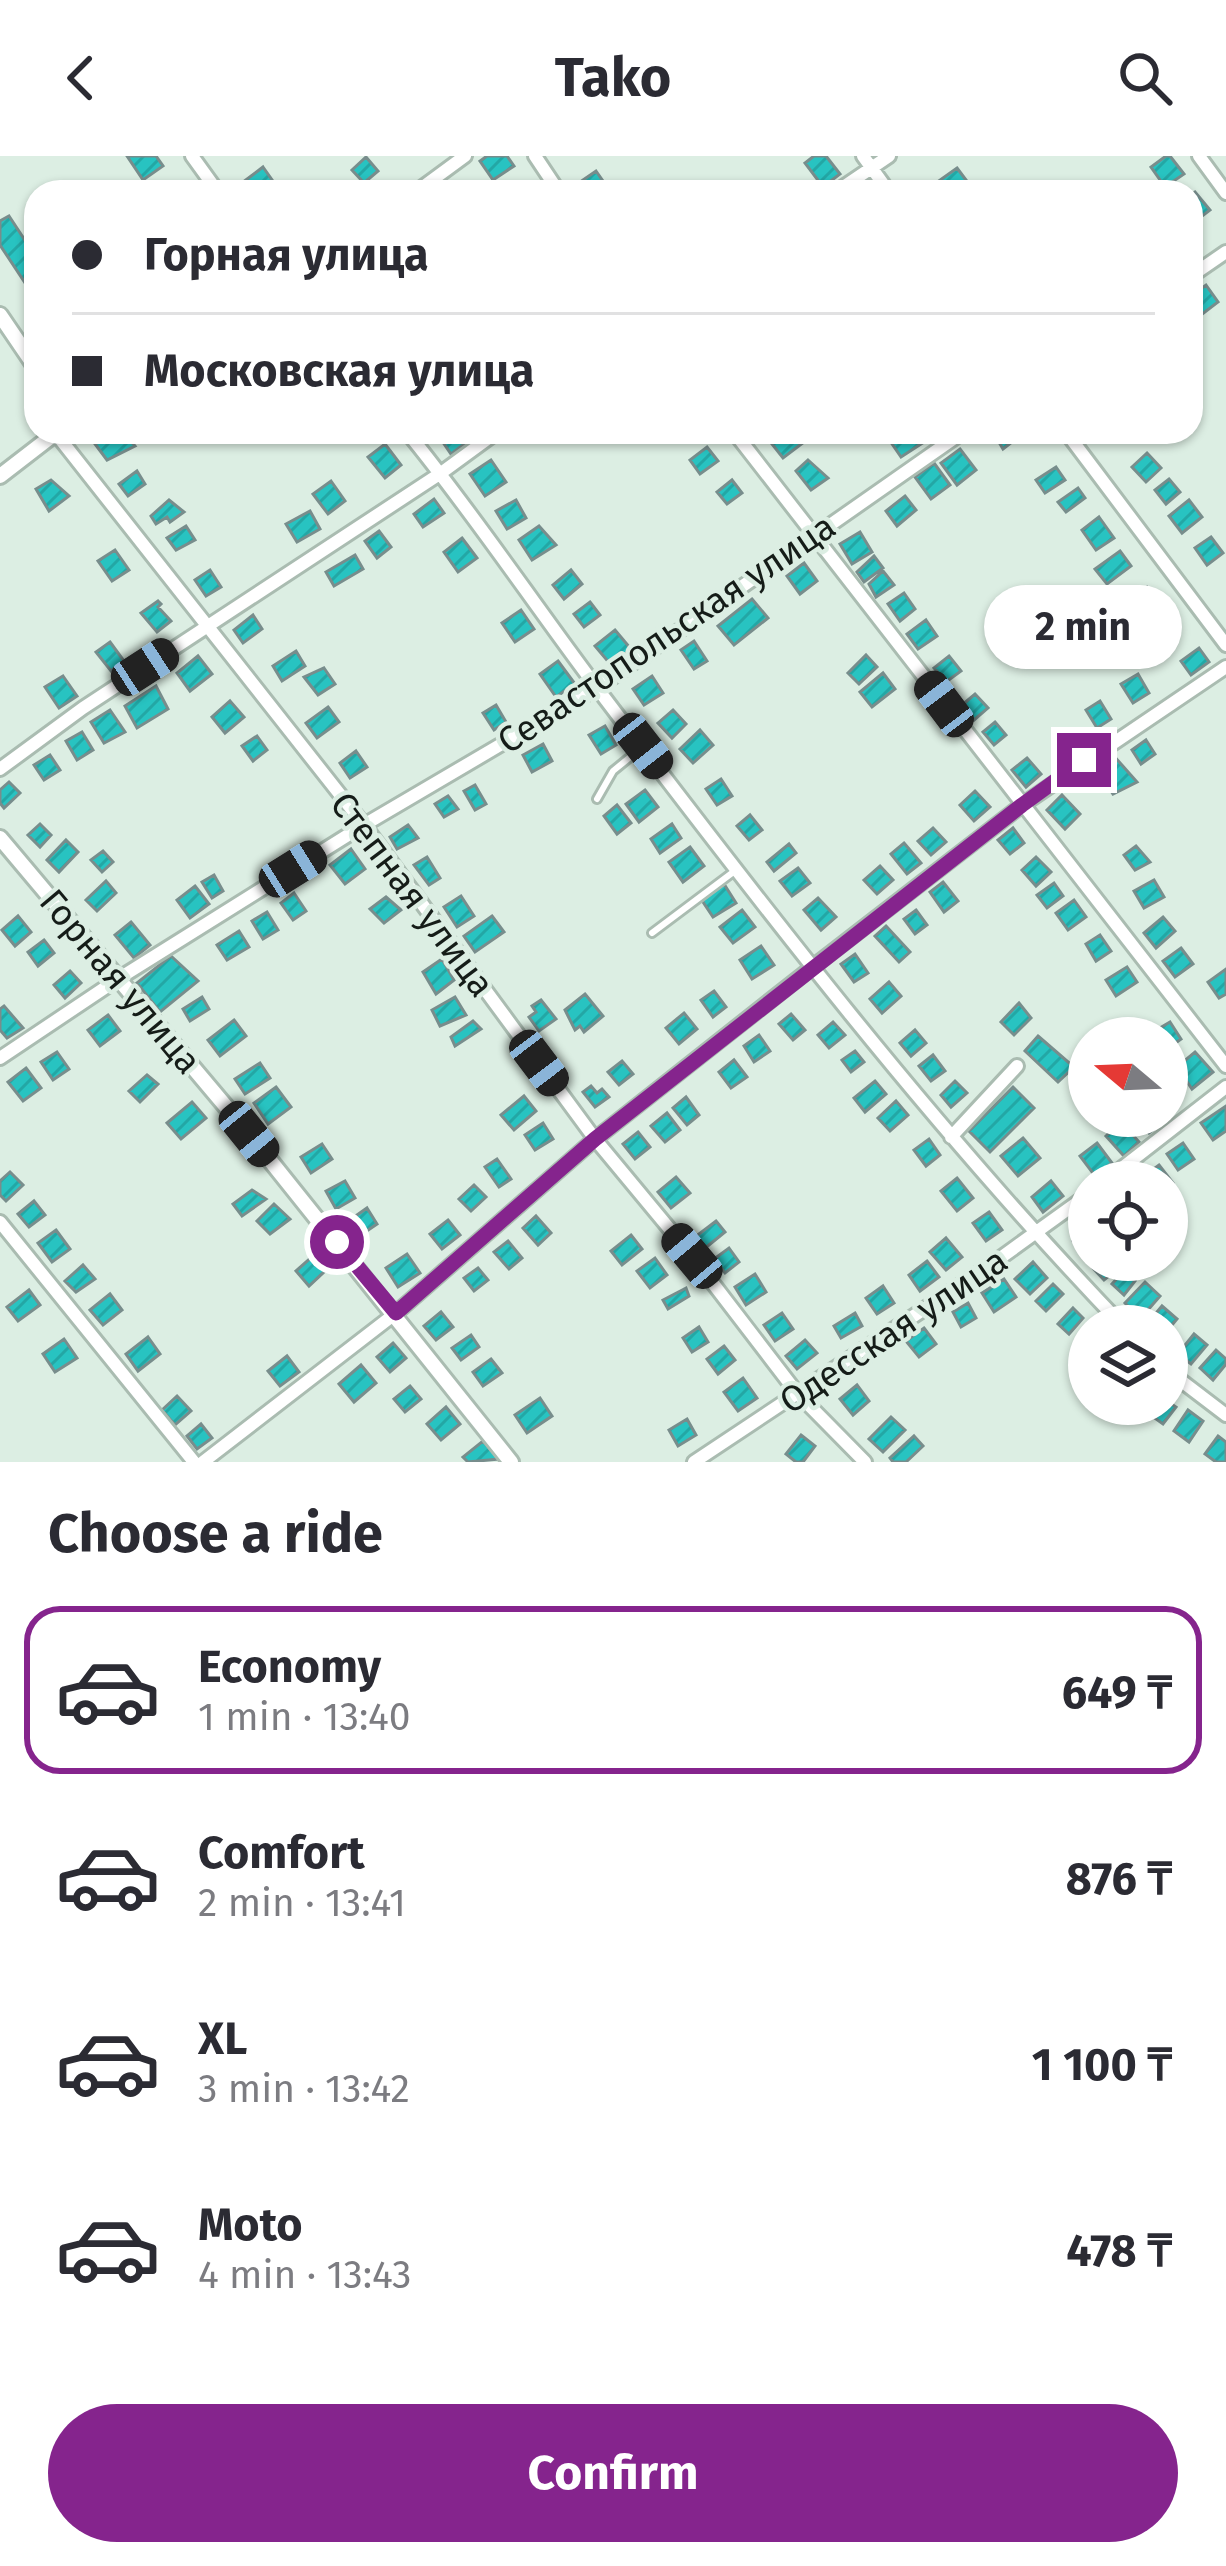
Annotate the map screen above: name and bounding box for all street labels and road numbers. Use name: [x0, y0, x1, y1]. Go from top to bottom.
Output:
street label: Севастопольская улица: [489, 504, 844, 763]
street label: Степная улица: [321, 783, 504, 1006]
street label: Горная улица: [30, 880, 210, 1083]
street label: Одесская улица: [771, 1238, 1016, 1423]

